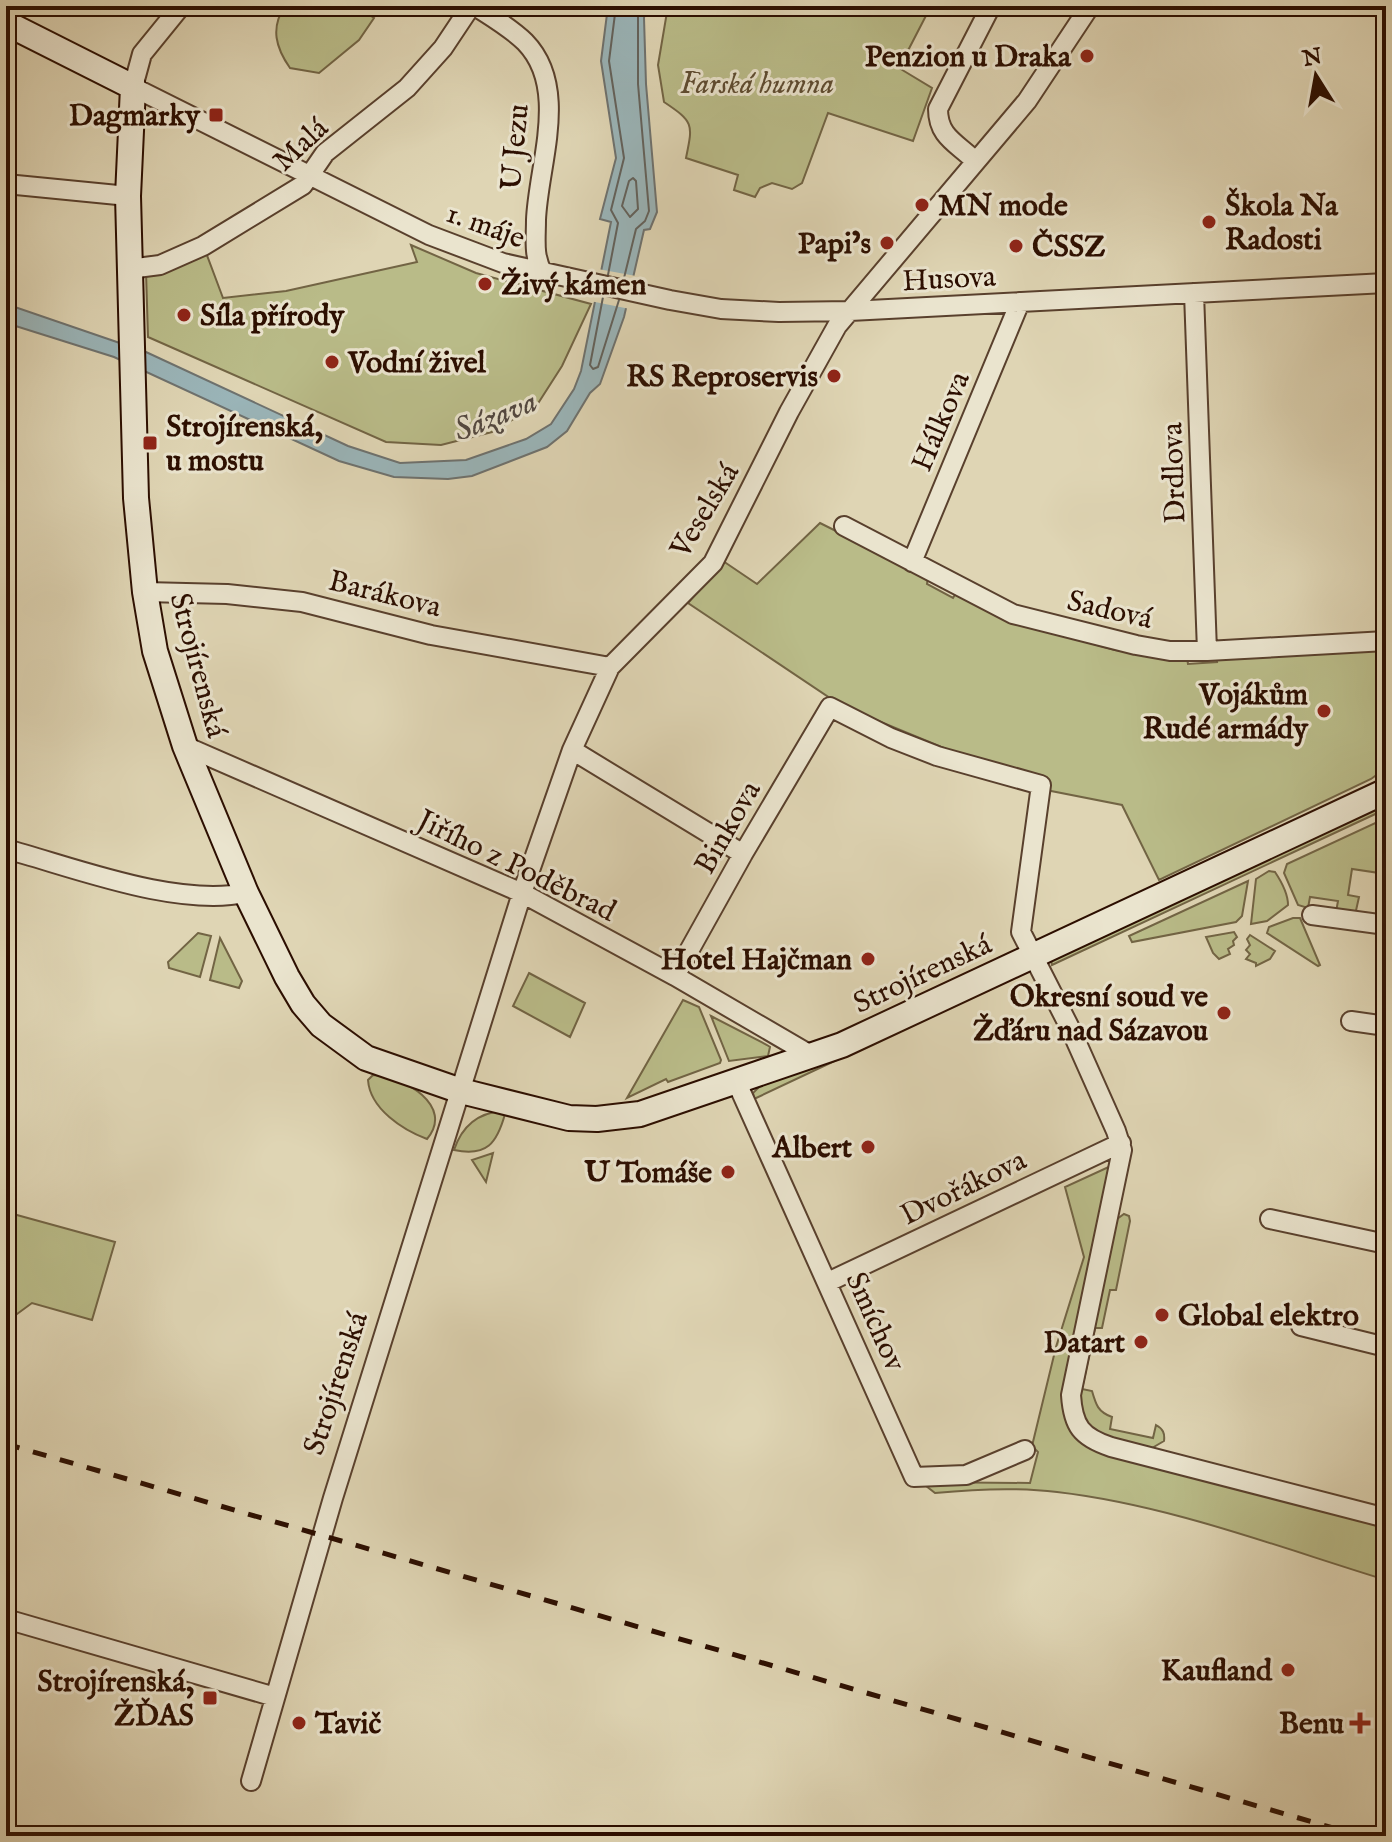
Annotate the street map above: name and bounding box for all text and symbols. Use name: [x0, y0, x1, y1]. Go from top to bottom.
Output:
north arrow: [1276, 36, 1356, 116]
place label: Penzion u Draka: [865, 39, 1072, 77]
text: N: [1300, 43, 1325, 74]
marker: Penzion u Draka: [1078, 47, 1096, 65]
park label: Farská humna: [680, 66, 834, 104]
place label: Dagmarky: [69, 98, 201, 136]
street label: U Jezu: [493, 102, 539, 192]
marker: Dagmarky: [207, 106, 225, 124]
street label: Malá: [266, 110, 337, 181]
place label: Škola Na Radosti: [1225, 187, 1339, 260]
place label: MN mode: [938, 188, 1068, 226]
street label: 1. máje: [441, 195, 530, 259]
marker: MN mode: [913, 196, 931, 214]
marker: Škola Na Radosti: [1200, 213, 1218, 231]
place label: Papi’s: [798, 226, 871, 264]
place label: ČSSZ: [1032, 228, 1105, 267]
marker: Papi’s: [878, 234, 896, 252]
marker: ČSSZ: [1007, 237, 1025, 255]
street label: Husova: [901, 259, 997, 301]
place label: Živý kámen: [501, 266, 646, 305]
marker: Živý kámen: [476, 275, 494, 293]
place label: Síla přírody: [200, 298, 345, 336]
marker: Síla přírody: [175, 306, 193, 324]
place label: Vodní živel: [347, 345, 486, 383]
marker: Vodní živel: [323, 353, 341, 371]
place label: RS Reproservis: [626, 359, 818, 397]
street label: Hálkova: [904, 366, 980, 477]
marker: RS Reproservis: [825, 367, 843, 385]
water label: Sázava: [448, 382, 544, 452]
place label: Strojírenská, u mostu: [166, 409, 323, 481]
street label: Drdlova: [1154, 422, 1196, 524]
marker: Strojírenská, u mostu: [141, 434, 159, 452]
street label: Veselská: [662, 457, 749, 566]
street label: Barákova: [324, 563, 445, 627]
street label: Sadová: [1063, 583, 1156, 639]
street label: Strojírenská: [160, 589, 235, 742]
place label: Vojákům Rudé armády: [1143, 677, 1309, 749]
marker: Vojákům Rudé armády: [1315, 702, 1333, 720]
street label: Binkova: [687, 774, 771, 882]
street label: Jiřího z Poděbrad: [408, 801, 623, 932]
street label: Strojírenská: [848, 926, 998, 1023]
place label: Hotel Hajčman: [661, 942, 852, 980]
marker: Hotel Hajčman: [859, 950, 877, 968]
place label: Okresní soud ve Žďáru nad Sázavou: [973, 979, 1208, 1051]
marker: Okresní soud ve Žďáru nad Sázavou: [1215, 1004, 1233, 1022]
place label: Albert: [771, 1130, 853, 1168]
marker: Albert: [859, 1138, 877, 1156]
street label: Dvořákova: [895, 1142, 1033, 1235]
place label: U Tomáše: [584, 1155, 712, 1193]
marker: U Tomáše: [719, 1163, 737, 1181]
street label: Smíchov: [836, 1266, 913, 1378]
place label: Global elektro: [1178, 1298, 1359, 1336]
marker: Global elektro: [1153, 1306, 1171, 1324]
street label: Strojírenská: [296, 1307, 378, 1460]
place label: Datart: [1043, 1325, 1126, 1363]
marker: Datart: [1132, 1333, 1150, 1351]
place label: Kaufland: [1161, 1653, 1273, 1691]
marker: Kaufland: [1279, 1661, 1297, 1679]
place label: Strojírenská, ŽĎAS: [37, 1664, 194, 1736]
marker: Strojírenská, ŽĎAS: [201, 1689, 219, 1707]
place label: Tavič: [314, 1706, 381, 1744]
place label: Benu: [1279, 1706, 1344, 1744]
marker: Tavič: [290, 1714, 308, 1732]
marker: Benu: [1351, 1714, 1369, 1732]

